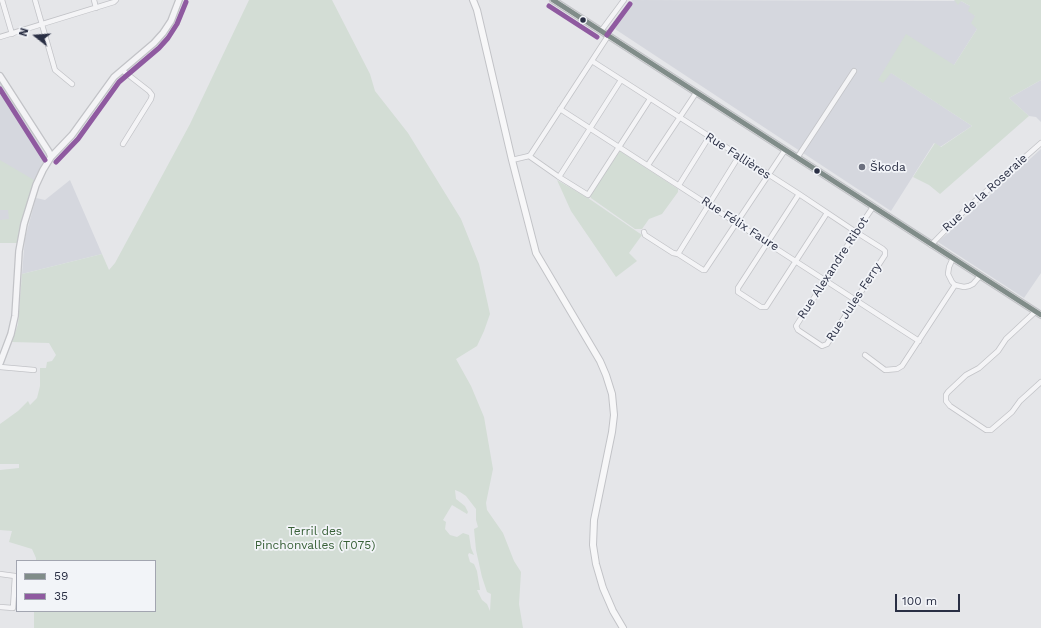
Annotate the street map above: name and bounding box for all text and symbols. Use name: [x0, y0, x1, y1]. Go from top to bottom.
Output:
unlabelled marker: [578, 15, 588, 25]
north arrow: [16, 16, 56, 56]
text: N: [17, 27, 31, 38]
street label: Rue Fallières: [703, 129, 773, 183]
street label: Rue de la Roseraie: [940, 151, 1030, 235]
place label: Škoda: [870, 160, 906, 174]
marker: Škoda: [857, 162, 867, 172]
unlabelled marker: [812, 166, 822, 176]
street label: Rue Félix Faure: [698, 194, 782, 254]
street label: Rue Alexandre Ribot: [795, 214, 871, 322]
street label: Rue Jules Ferry: [823, 260, 885, 344]
park label: Terril des Pinchonvalles (T075): [255, 524, 375, 552]
legend: [16, 560, 156, 612]
text: 59: [54, 569, 68, 583]
scale bar: [897, 586, 962, 612]
text: 35: [54, 589, 68, 603]
text: 100 m: [902, 594, 937, 608]

